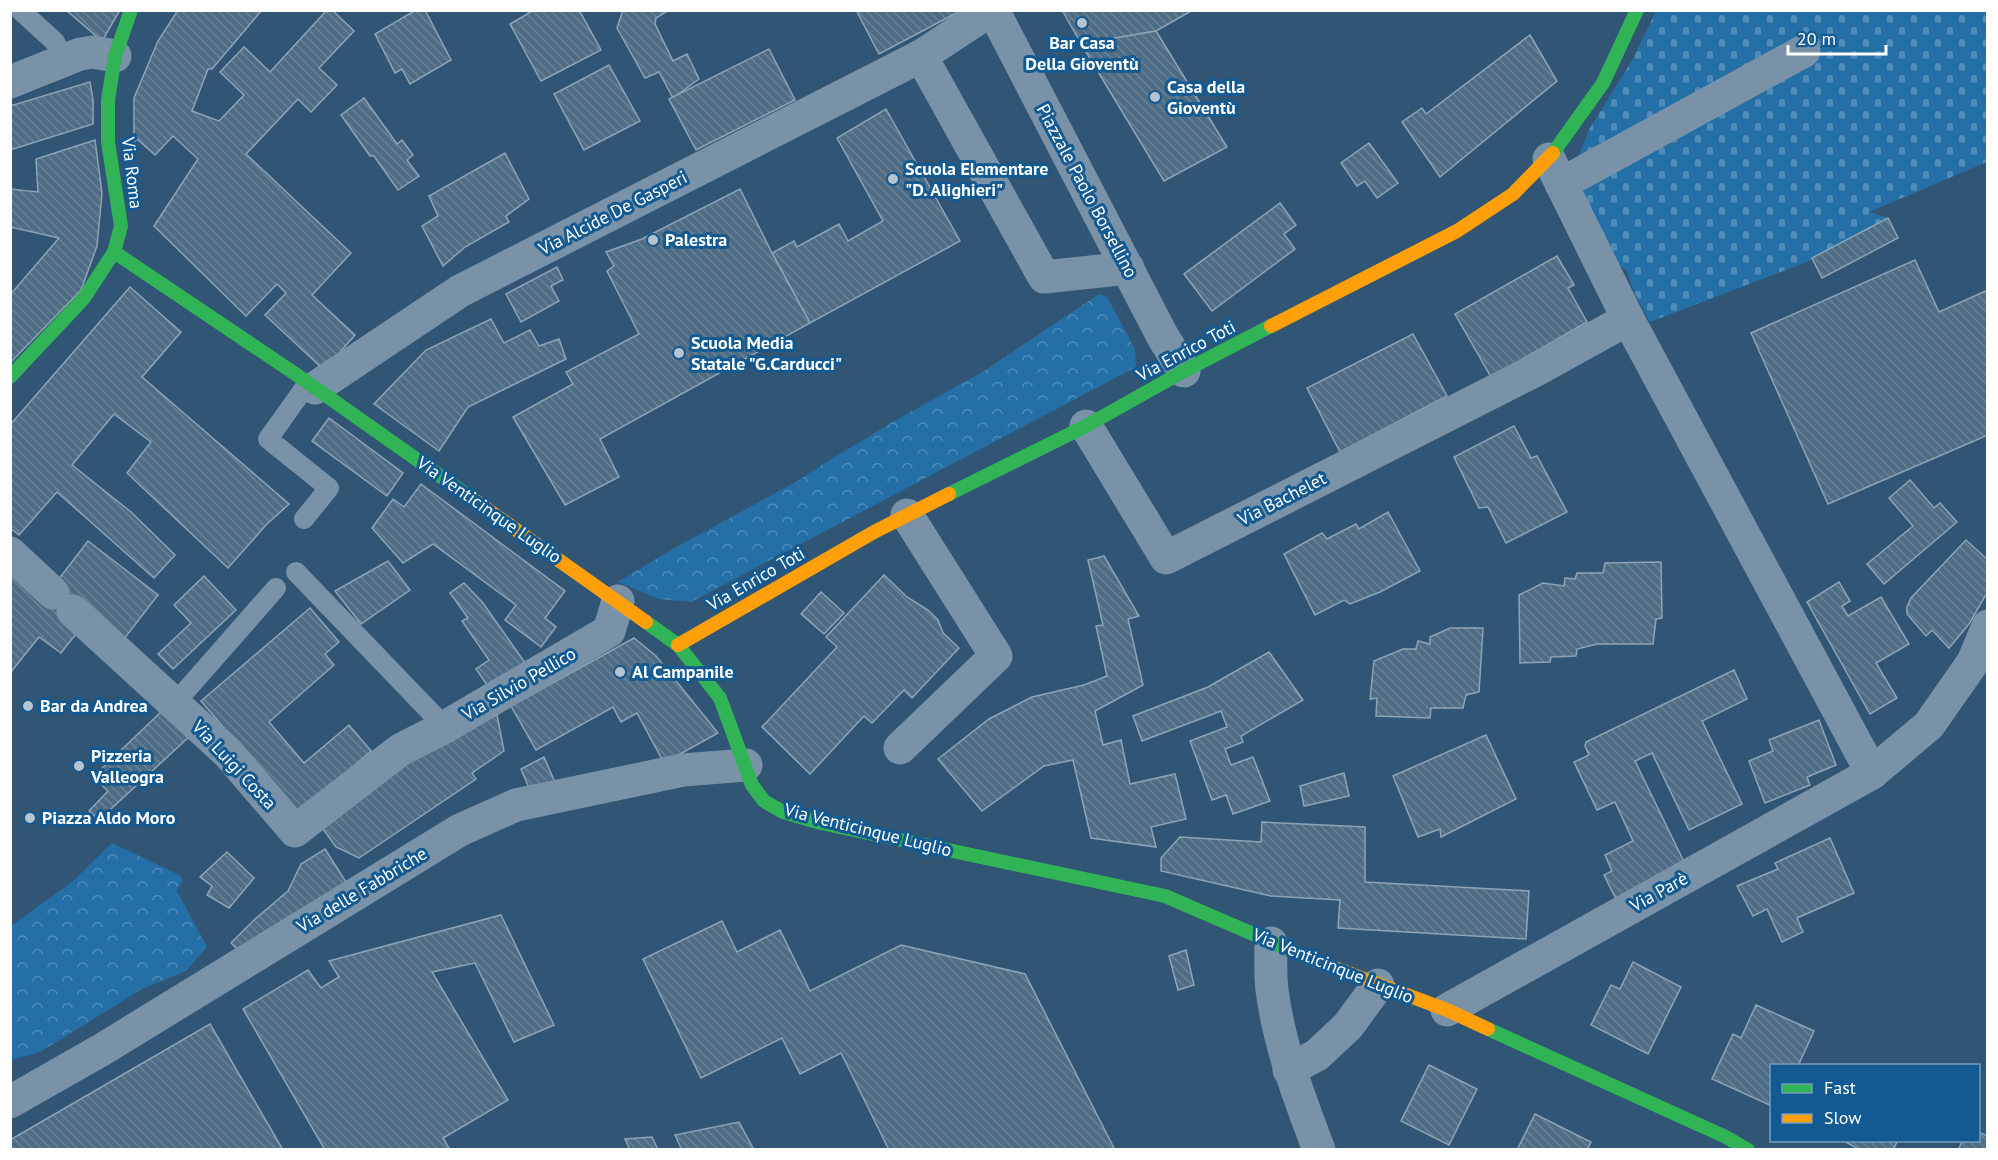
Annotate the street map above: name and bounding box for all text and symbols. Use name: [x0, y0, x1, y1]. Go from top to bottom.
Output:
marker: Bar Casa Della Gioventù: [1075, 16, 1089, 30]
scale bar: [1788, 18, 1886, 56]
text: 20 m: [1797, 27, 1836, 50]
place label: Bar Casa Della Gioventù: [1025, 31, 1139, 75]
place label: Casa della Gioventù: [1167, 75, 1245, 119]
marker: Casa della Gioventù: [1148, 90, 1162, 104]
street label: Piazzale Paolo Borsellino: [1032, 100, 1143, 282]
street label: Via Roma: [117, 135, 148, 210]
place label: Scuola Elementare "D. Alighieri": [905, 157, 1048, 201]
street label: Via Alcide De Gasperi: [534, 165, 691, 260]
marker: Scuola Elementare "D. Alighieri": [886, 172, 900, 186]
place label: Palestra: [665, 228, 727, 251]
marker: Palestra: [646, 233, 660, 247]
street label: Via Enrico Toti: [1131, 315, 1239, 387]
place label: Scuola Media Statale "G.Carducci": [691, 331, 842, 375]
marker: Scuola Media Statale "G.Carducci": [672, 346, 686, 360]
street label: Via Venticinque Luglio: [412, 450, 566, 568]
street label: Via Bachelet: [1233, 467, 1330, 531]
street label: Via Enrico Toti: [702, 541, 809, 616]
street label: Via Silvio Pellico: [457, 642, 580, 726]
place label: Al Campanile: [632, 660, 734, 683]
marker: Al Campanile: [613, 665, 627, 679]
place label: Bar da Andrea: [40, 694, 148, 717]
marker: Bar da Andrea: [21, 699, 35, 713]
street label: Via Luigi Costa: [187, 715, 281, 814]
place label: Pizzeria Valleogra: [90, 744, 164, 788]
marker: Pizzeria Valleogra: [72, 759, 86, 773]
street label: Via Venticinque Luglio: [781, 797, 954, 861]
place label: Piazza Aldo Moro: [42, 806, 176, 829]
marker: Piazza Aldo Moro: [23, 811, 37, 825]
street label: Via delle Fabbriche: [292, 842, 431, 938]
street label: Via Parè: [1625, 866, 1692, 917]
street label: Via Venticinque Luglio: [1248, 922, 1417, 1008]
legend: [1770, 1064, 1980, 1142]
text: Fast: [1824, 1076, 1856, 1099]
text: Slow: [1824, 1106, 1862, 1129]

